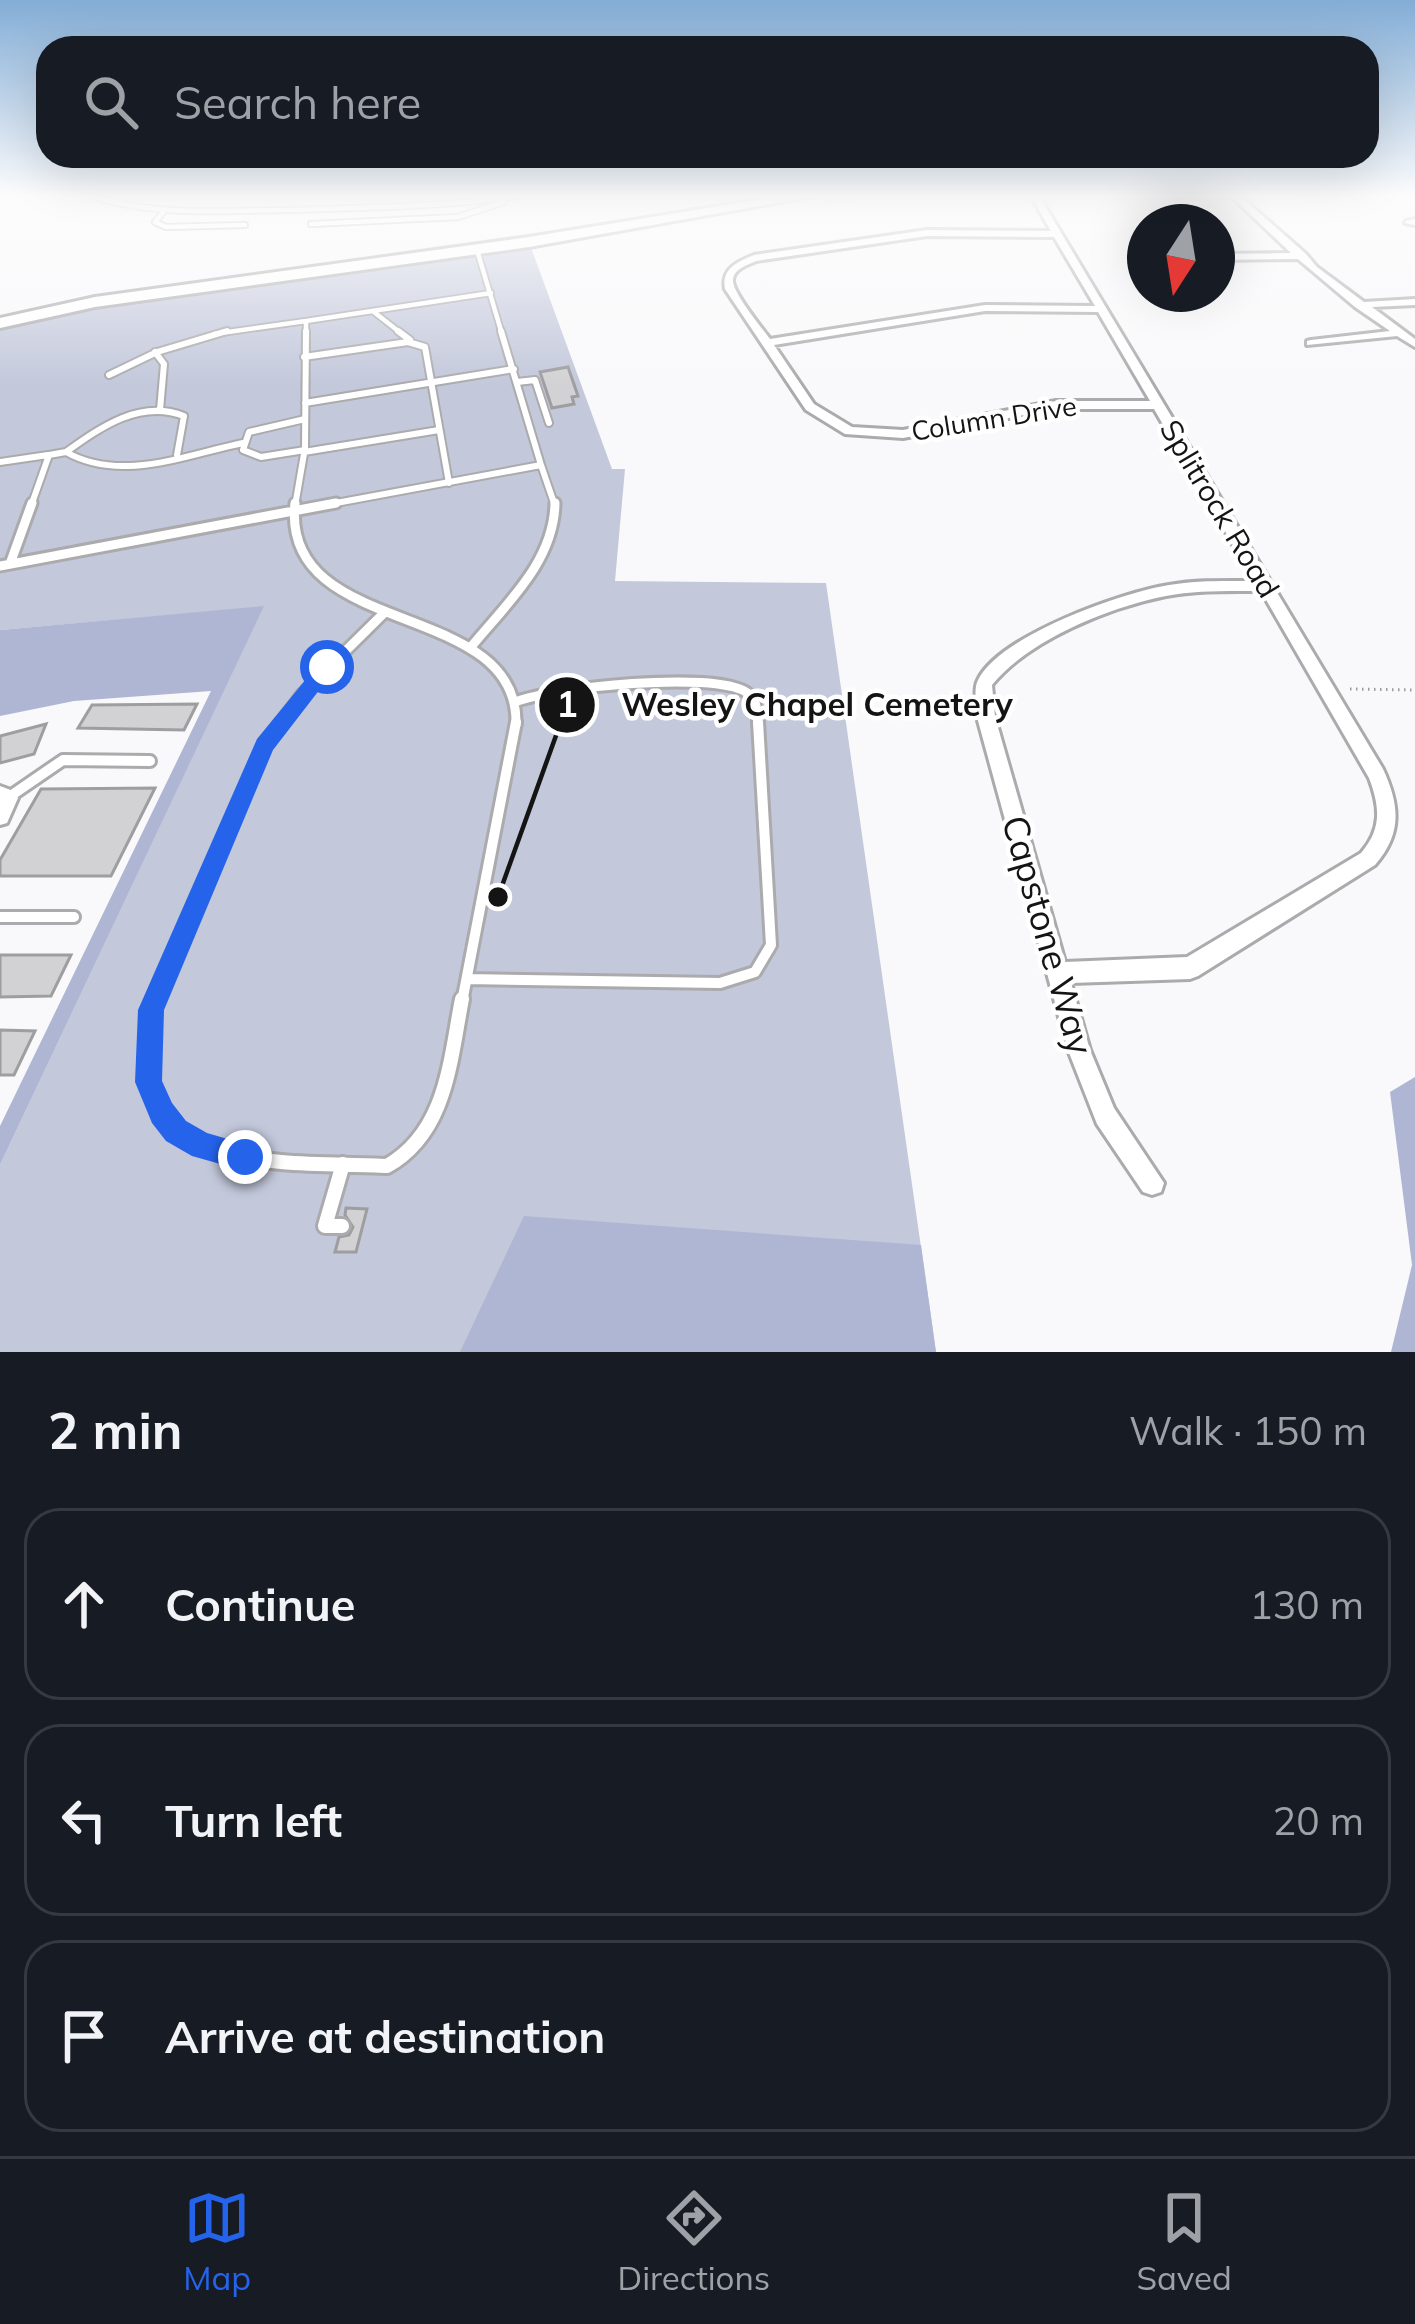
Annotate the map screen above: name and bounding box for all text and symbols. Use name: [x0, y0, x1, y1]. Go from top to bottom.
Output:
search box: [36, 36, 1379, 168]
icon: search: [78, 69, 144, 135]
text: Search here: [174, 74, 421, 130]
north arrow: [1127, 204, 1235, 312]
street label: Column Drive: [909, 388, 1079, 448]
street label: Splitrock Road: [1152, 413, 1288, 604]
route start: [300, 640, 354, 694]
callout: Wesley Chapel Cemetery: [537, 670, 1037, 739]
text: 1: [556, 681, 578, 726]
text: Wesley Chapel Cemetery: [621, 683, 1013, 724]
street label: Capstone Way: [993, 810, 1104, 1060]
route end: [218, 1130, 272, 1184]
text: 2 min: [48, 1398, 183, 1462]
text: Walk · 150 m: [1129, 1406, 1367, 1455]
icon: ahead: [51, 1571, 117, 1637]
text: Continue: [165, 1576, 355, 1632]
text: 130 m: [1249, 1580, 1364, 1629]
icon: left: [51, 1787, 117, 1853]
text: Turn left: [165, 1792, 342, 1848]
text: 20 m: [1273, 1796, 1364, 1845]
icon: arrive: [51, 2003, 117, 2069]
text: Arrive at destination: [165, 2008, 605, 2064]
tab: Map: [183, 2185, 251, 2298]
tab: Directions: [618, 2185, 770, 2298]
tab: Saved: [1137, 2185, 1232, 2298]

